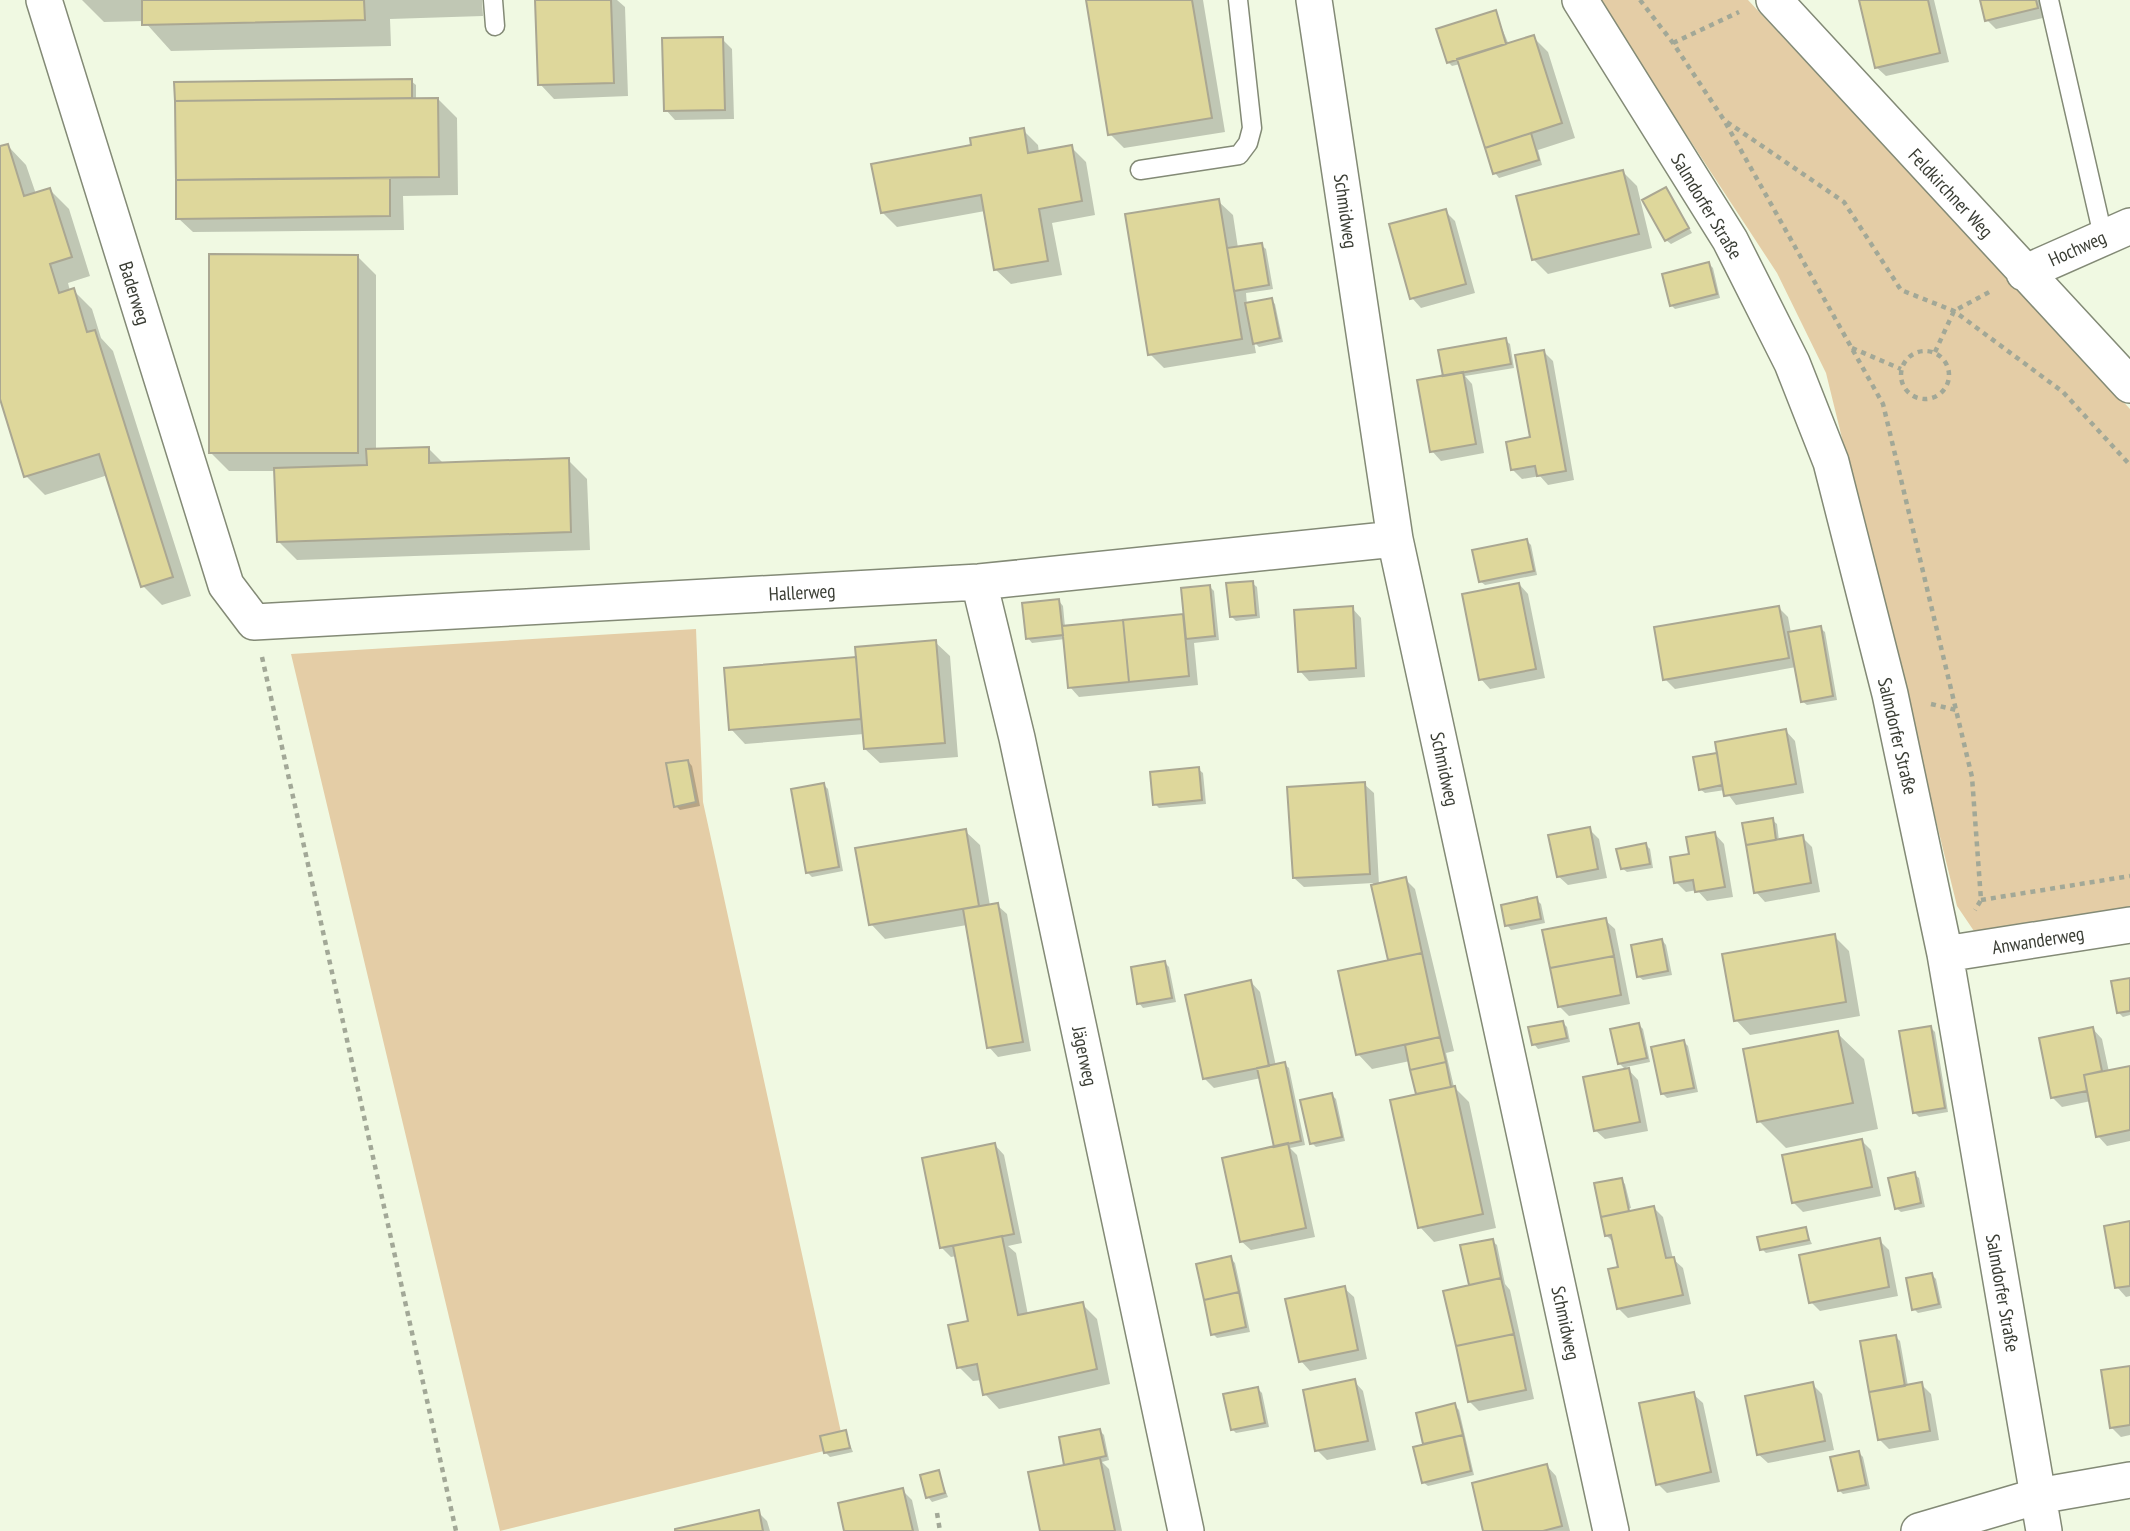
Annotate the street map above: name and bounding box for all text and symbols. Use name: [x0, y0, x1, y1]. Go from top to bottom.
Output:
street label: Feldkirchner Weg: [1904, 143, 1998, 243]
street label: Salmdorfer Straße: [1666, 149, 1748, 263]
street label: Schmidweg: [1329, 172, 1363, 250]
street label: Hochweg: [2044, 225, 2110, 271]
street label: Baderweg: [114, 259, 156, 327]
street label: Hallerweg: [768, 578, 836, 606]
street label: Salmdorfer Straße: [1873, 675, 1923, 797]
street label: Schmidweg: [1425, 730, 1465, 808]
street label: Anwanderweg: [1990, 921, 2086, 959]
street label: Jägerweg: [1067, 1023, 1103, 1088]
street label: Salmdorfer Straße: [1981, 1232, 2025, 1354]
street label: Schmidweg: [1546, 1284, 1586, 1362]

